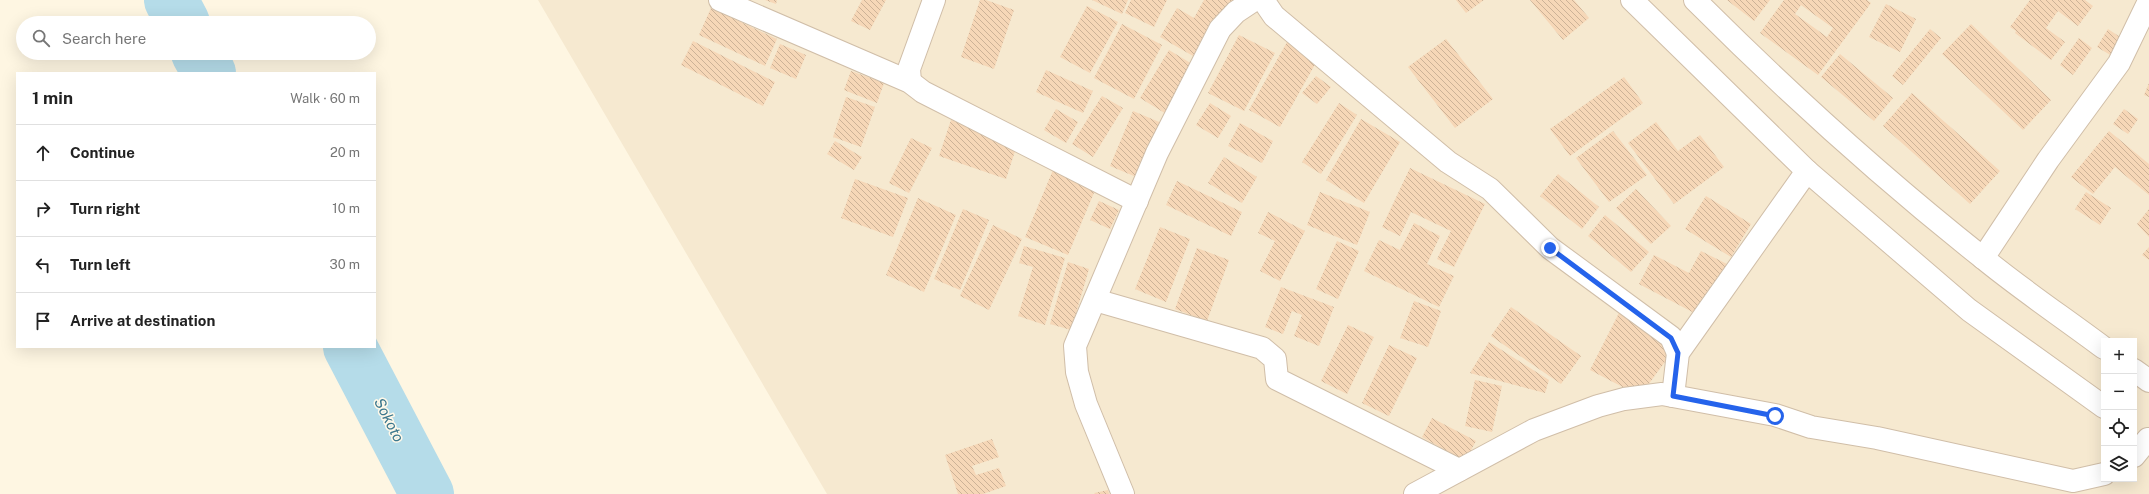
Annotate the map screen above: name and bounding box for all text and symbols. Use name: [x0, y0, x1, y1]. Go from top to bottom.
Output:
search box: [16, 16, 376, 60]
icon: search: [30, 27, 52, 49]
text: Search here: [62, 30, 146, 47]
text: 1 min: [32, 88, 73, 108]
text: Walk · 60 m: [290, 91, 360, 106]
icon: ahead: [32, 142, 54, 164]
text: Continue: [70, 144, 135, 161]
text: 20 m: [330, 145, 360, 160]
icon: right: [32, 198, 54, 220]
text: Turn right: [70, 200, 140, 217]
text: 10 m: [332, 201, 360, 216]
route end: [1541, 239, 1559, 257]
icon: left: [32, 254, 54, 276]
text: Turn left: [70, 256, 131, 273]
text: 30 m: [330, 257, 360, 272]
icon: arrive: [32, 310, 54, 332]
text: Arrive at destination: [70, 312, 215, 329]
map controls: [2101, 338, 2137, 482]
button: +: [2101, 338, 2137, 374]
button: −: [2101, 374, 2137, 410]
water label: Sokoto: [371, 395, 408, 445]
route start: [1766, 407, 1784, 425]
button: locate: [2101, 410, 2137, 446]
button: layers: [2101, 446, 2137, 482]

